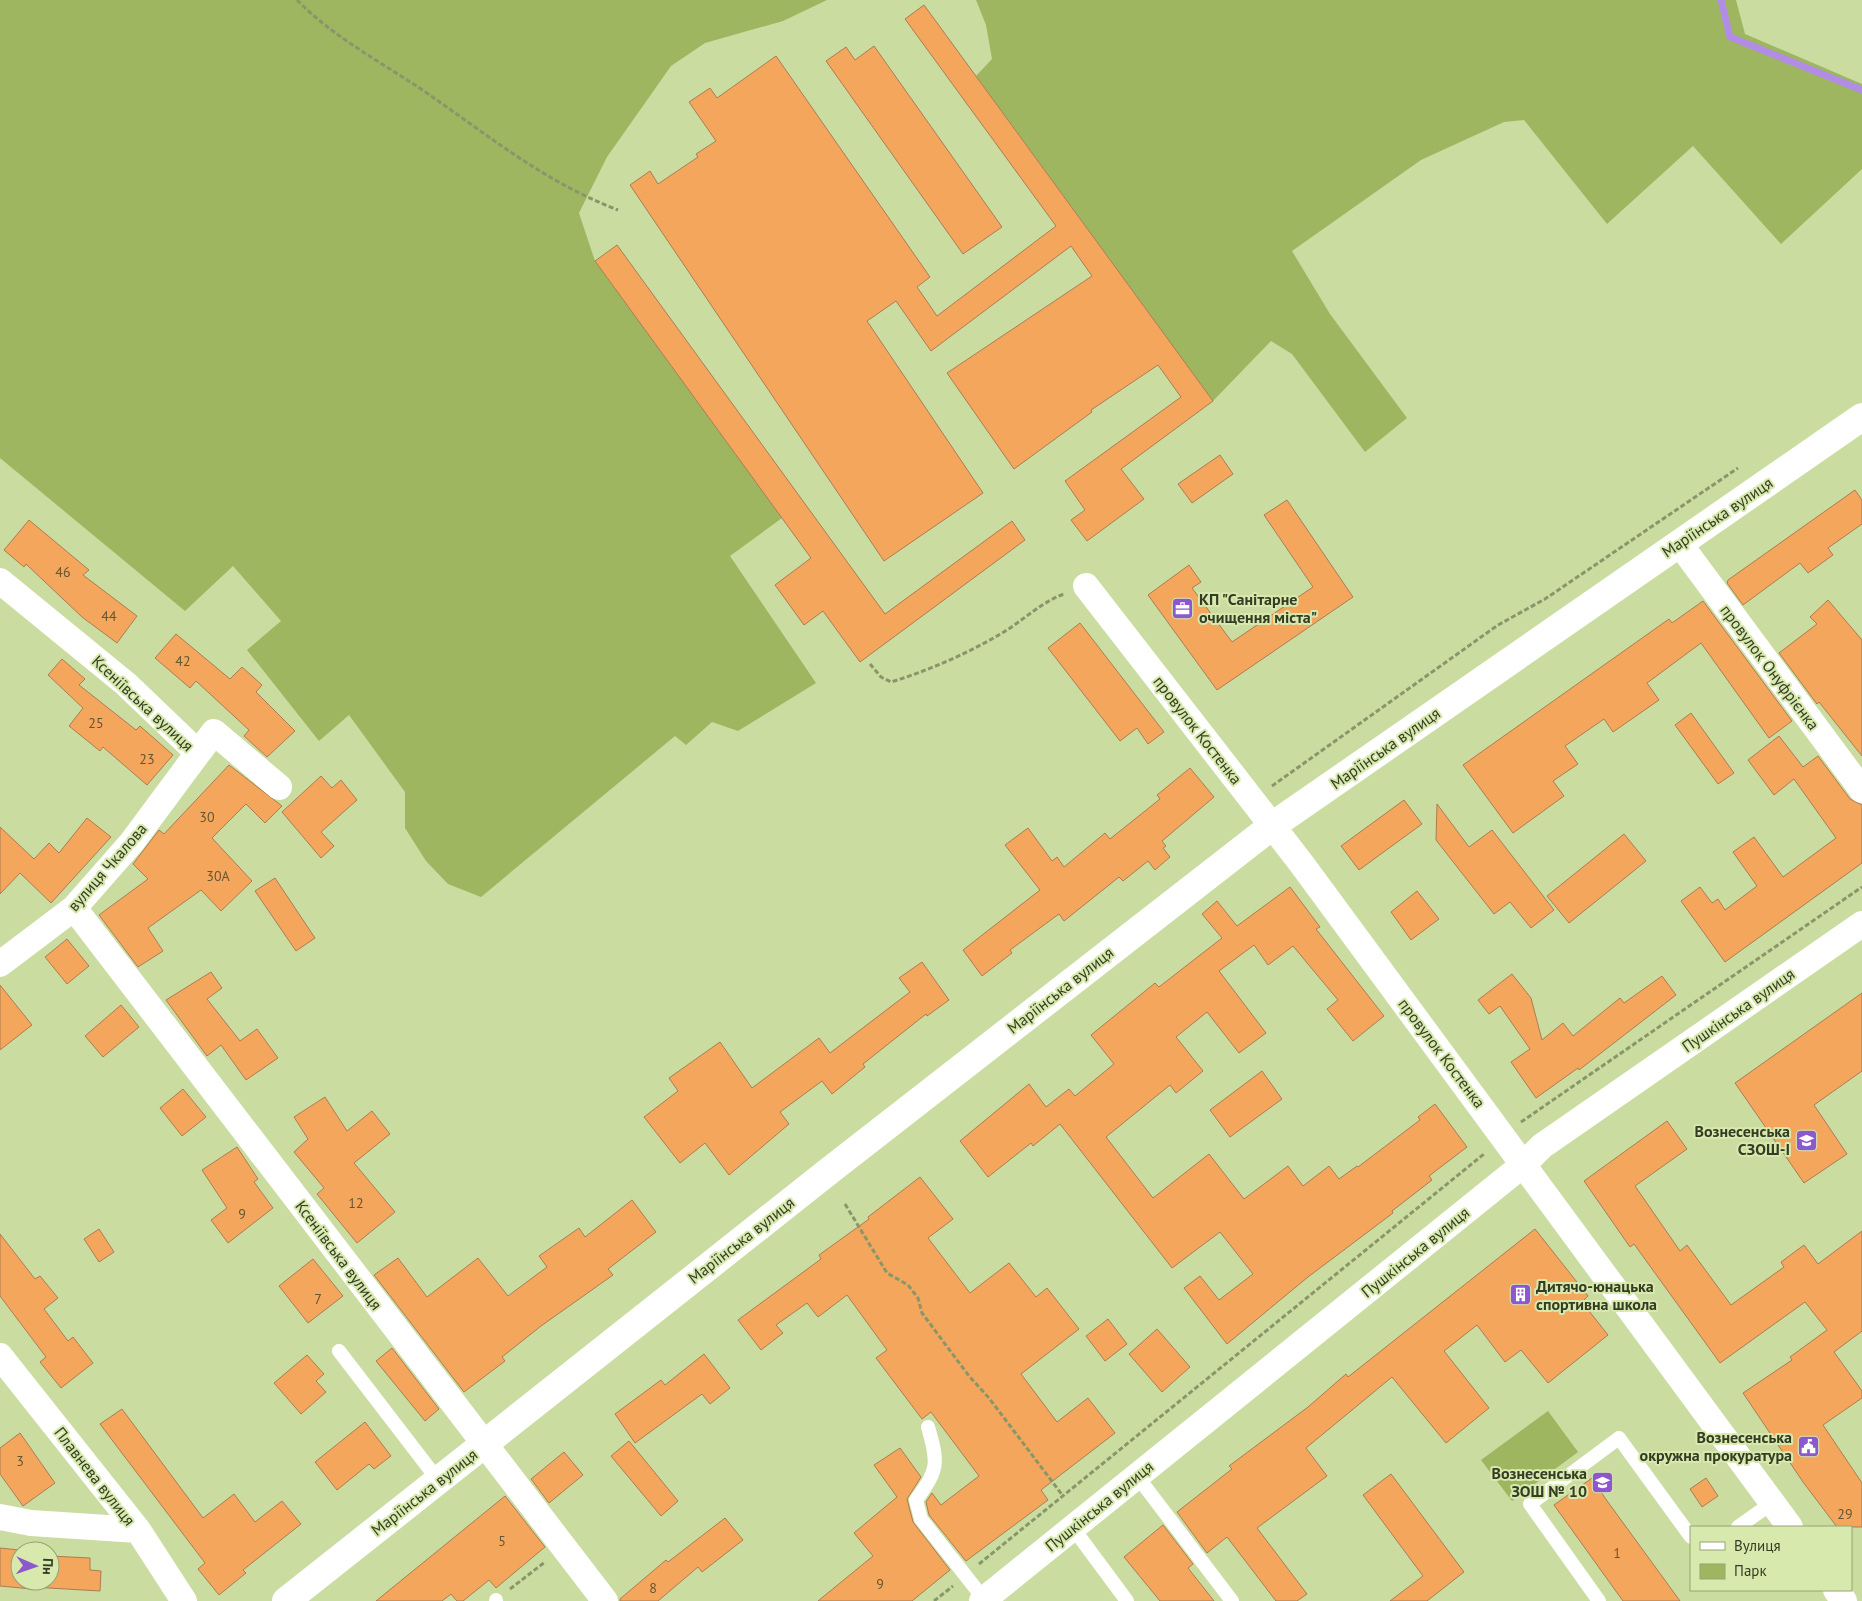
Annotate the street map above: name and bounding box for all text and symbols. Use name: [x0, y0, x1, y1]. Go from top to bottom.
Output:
street label: Маріїнська вулиця: [1658, 473, 1776, 561]
house number: 46: [55, 563, 71, 581]
place label: КП "Санітарне очищення міста": [1199, 589, 1317, 627]
office icon: КП "Санітарне очищення міста": [1171, 596, 1195, 620]
street label: провулок Онуфрієнка: [1716, 600, 1824, 734]
house number: 44: [101, 607, 117, 625]
street label: Ксеніївська вулиця: [88, 651, 198, 755]
house number: 42: [175, 652, 191, 670]
street label: провулок Костенка: [1149, 672, 1247, 788]
street label: Маріїнська вулиця: [1326, 703, 1444, 793]
house number: 25: [88, 714, 104, 732]
house number: 23: [139, 750, 155, 768]
house number: 30: [199, 808, 215, 826]
street label: вулиця Чкалова: [63, 819, 151, 915]
house number: 30А: [206, 867, 231, 885]
street label: Маріїнська вулиця: [1003, 942, 1117, 1038]
street label: Пушкінська вулиця: [1678, 964, 1798, 1056]
street label: провулок Костенка: [1394, 994, 1490, 1112]
place label: Вознесенська СЗОШ-І: [1694, 1121, 1790, 1159]
school or university icon: Вознесенська СЗОШ-І: [1794, 1128, 1818, 1152]
street label: Маріїнська вулиця: [684, 1192, 798, 1288]
house number: 12: [348, 1194, 364, 1212]
street label: Ксеніївська вулиця: [291, 1196, 387, 1314]
street label: Пушкінська вулиця: [1357, 1202, 1473, 1302]
house number: 9: [238, 1205, 246, 1223]
place label: Дитячо-юнацька спортивна школа: [1536, 1276, 1657, 1314]
building icon: Дитячо-юнацька спортивна школа: [1508, 1283, 1532, 1307]
house number: 7: [314, 1290, 322, 1308]
street label: Плавнева вулиця: [50, 1423, 140, 1529]
place label: Вознесенська окружна прокуратура: [1640, 1427, 1792, 1465]
public building icon: Вознесенська окружна прокуратура: [1796, 1434, 1820, 1458]
street label: Маріїнська вулиця: [367, 1444, 481, 1540]
house number: 3: [16, 1452, 24, 1470]
street label: Пушкінська вулиця: [1041, 1456, 1157, 1556]
place label: Вознесенська ЗОШ № 10: [1491, 1463, 1587, 1501]
school or university icon: Вознесенська ЗОШ № 10: [1591, 1470, 1615, 1494]
house number: 29: [1837, 1505, 1853, 1523]
legend: [1690, 1526, 1852, 1591]
house number: 5: [498, 1532, 506, 1550]
text: Вулиця: [1734, 1536, 1781, 1555]
north arrow: [10, 1541, 60, 1591]
house number: 1: [1613, 1544, 1621, 1562]
text: Пн: [39, 1558, 57, 1575]
text: Парк: [1734, 1561, 1767, 1580]
house number: 9: [876, 1575, 884, 1593]
house number: 8: [649, 1579, 657, 1597]

